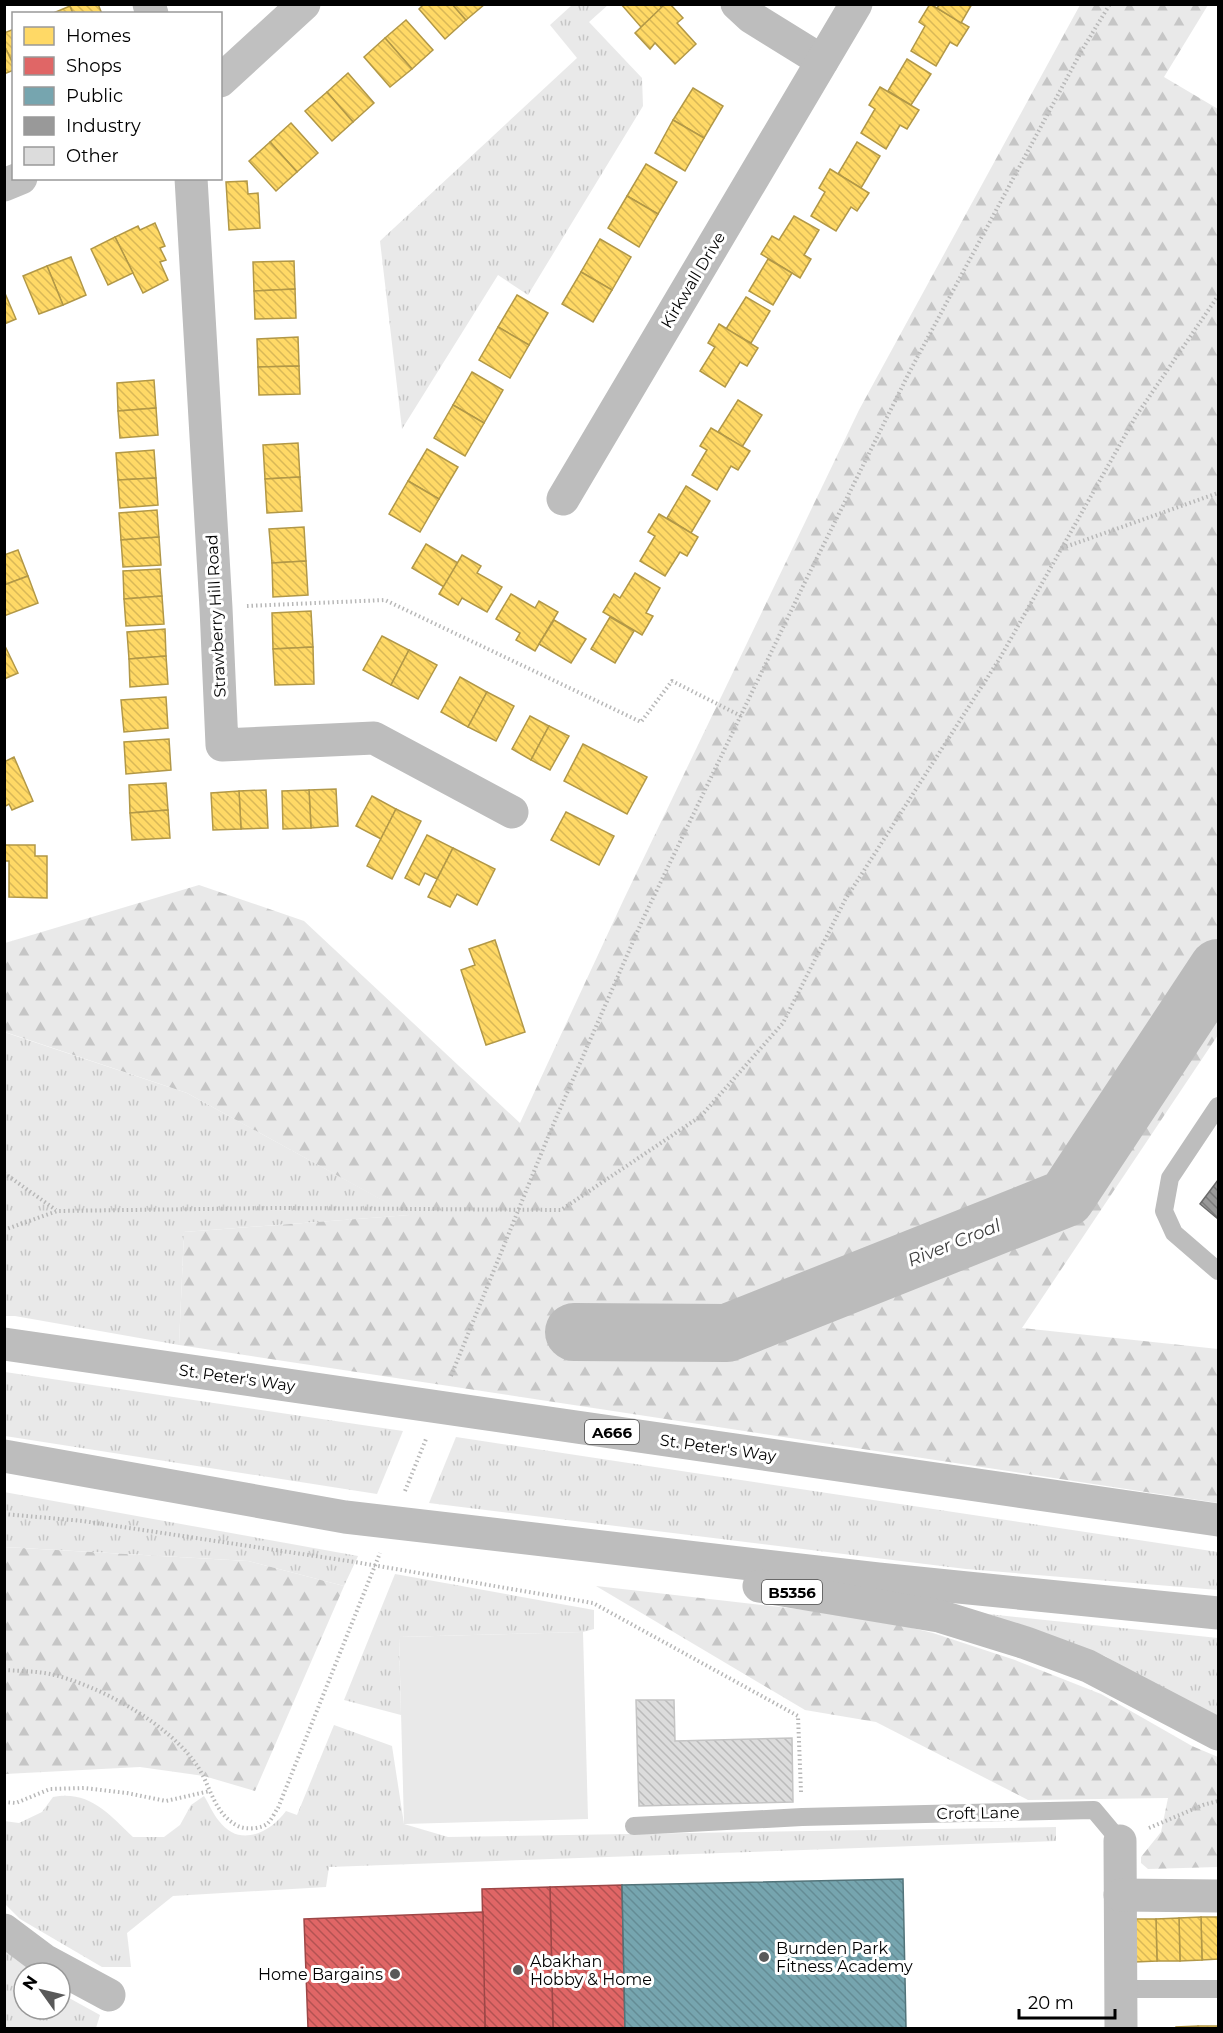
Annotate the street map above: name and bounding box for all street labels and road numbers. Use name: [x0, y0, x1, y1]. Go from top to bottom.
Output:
street label: Kirkwall Drive: [657, 228, 729, 332]
street label: Strawberry Hill Road: [202, 534, 230, 698]
street label: St. Peter's Way: [178, 1360, 297, 1396]
road number: A666: [585, 1420, 639, 1444]
street label: St. Peter's Way: [659, 1430, 778, 1466]
road number: B5356: [762, 1580, 822, 1604]
street label: Croft Lane: [936, 1803, 1020, 1823]

